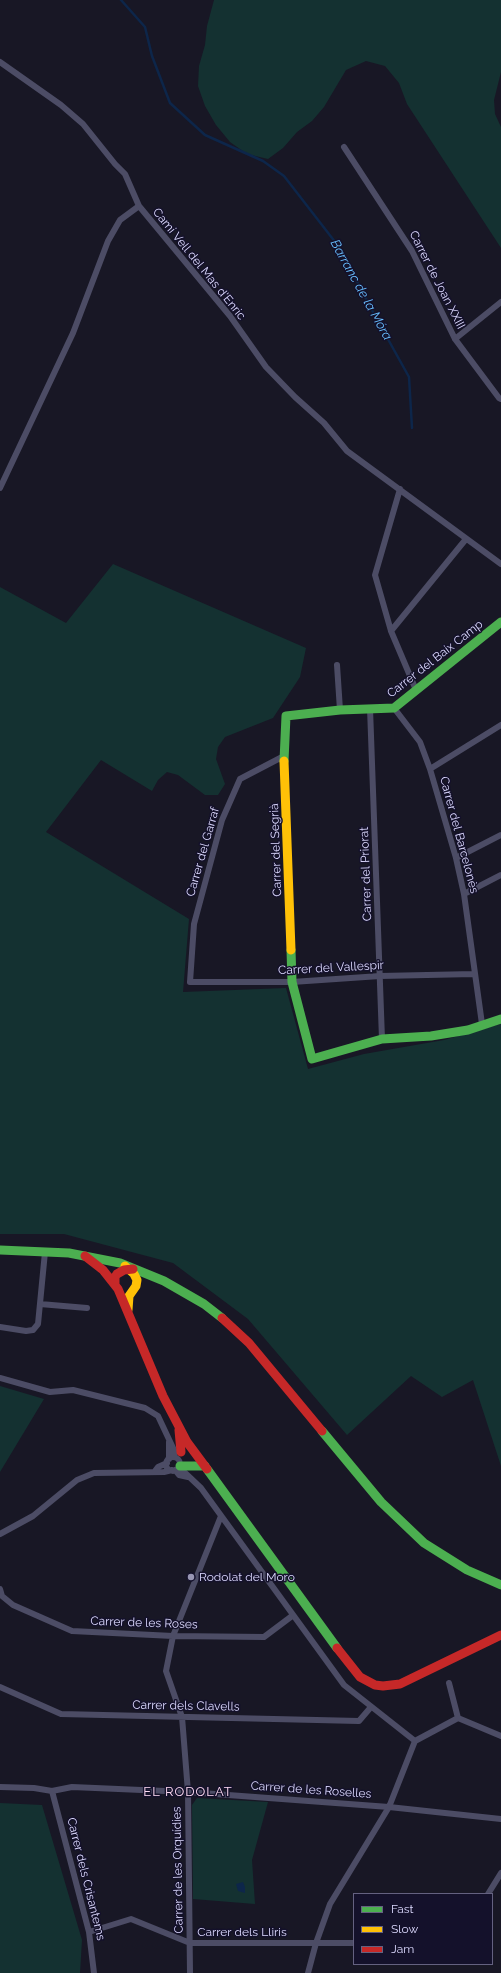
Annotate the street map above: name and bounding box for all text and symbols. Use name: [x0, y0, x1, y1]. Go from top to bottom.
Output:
street label: Camí Vell del Mas d'Enric: [149, 205, 249, 323]
street label: Carrer de Joan XXIII: [406, 228, 468, 332]
water label: Barranc de la Móra: [327, 237, 395, 343]
street label: Carrer del Baix Camp: [384, 617, 486, 701]
street label: Carrer del Barcelonès: [436, 775, 482, 895]
street label: Carrer del Segrià: [267, 803, 285, 897]
street label: Carrer del Garraf: [183, 806, 223, 898]
street label: Carrer del Priorat: [357, 827, 375, 921]
street label: Carrer del Vallespir: [278, 958, 384, 978]
place label: Rodolat del Moro: [199, 1570, 295, 1584]
marker: Rodolat del Moro: [186, 1572, 196, 1582]
street label: Carrer de les Roses: [90, 1614, 198, 1632]
street label: Carrer dels Clavells: [132, 1698, 240, 1714]
street label: Carrer de les Roselles: [250, 1779, 372, 1801]
district label: EL RODOLAT: [143, 1784, 233, 1800]
street label: Carrer de les Orquídies: [170, 1806, 186, 1934]
street label: Carrer dels Crisantems: [64, 1816, 108, 1942]
legend: [353, 1893, 493, 1965]
text: Fast: [391, 1902, 414, 1916]
text: Slow: [391, 1922, 418, 1936]
street label: Carrer dels Lliris: [197, 1925, 287, 1939]
text: Jam: [391, 1942, 414, 1956]

